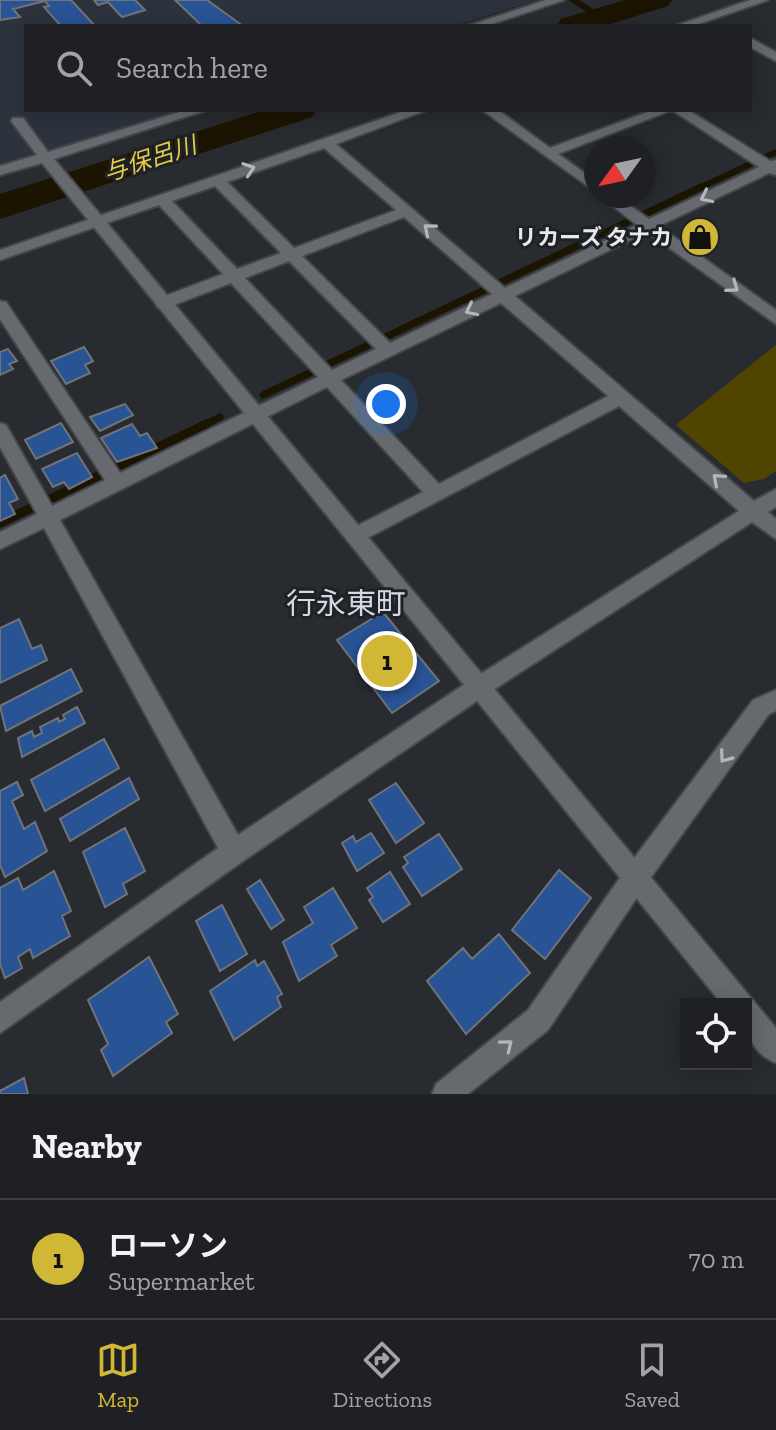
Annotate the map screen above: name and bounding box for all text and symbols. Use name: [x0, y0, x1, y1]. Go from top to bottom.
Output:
search box: [24, 24, 752, 112]
icon: search: [52, 46, 96, 90]
text: Search here: [116, 50, 268, 86]
water label: 与保呂川: [100, 129, 203, 187]
north arrow: [584, 136, 656, 208]
one-way arrow: [241, 162, 255, 178]
one-way arrow: [699, 188, 714, 203]
shop icon: リカーズ タナカ: [679, 216, 721, 258]
one-way arrow: [423, 224, 438, 239]
place label: リカーズ タナカ: [515, 224, 672, 251]
one-way arrow: [725, 277, 739, 292]
one-way arrow: [465, 300, 480, 316]
your location: [366, 384, 406, 424]
one-way arrow: [712, 474, 727, 488]
district label: 行永東町: [286, 586, 406, 622]
pin: 1: [361, 631, 413, 691]
one-way arrow: [720, 748, 734, 763]
map controls: [680, 998, 752, 1070]
button: locate: [680, 998, 752, 1070]
one-way arrow: [498, 1040, 512, 1055]
text: Nearby: [32, 1126, 142, 1167]
text: ローソン: [108, 1228, 228, 1264]
text: 1: [53, 1243, 63, 1275]
text: 70 m: [688, 1243, 744, 1275]
text: Supermarket: [108, 1265, 255, 1297]
tab: Map: [96, 1338, 140, 1413]
tab: Directions: [333, 1338, 432, 1413]
tab: Saved: [625, 1338, 680, 1413]

